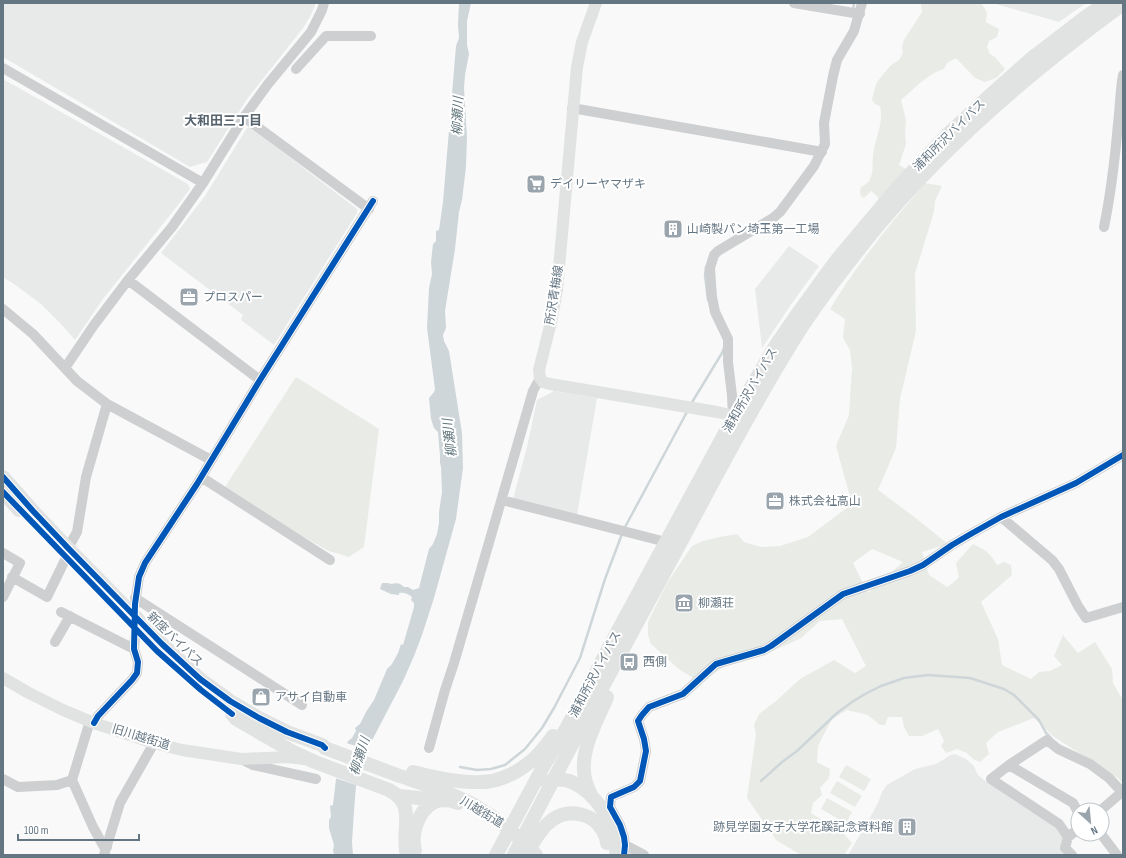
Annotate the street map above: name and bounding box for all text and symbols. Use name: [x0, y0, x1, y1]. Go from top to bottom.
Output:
water label: 柳瀬川: [449, 94, 467, 136]
street label: 浦和所沢バイパス: [910, 96, 989, 175]
district label: 大和田三丁目: [184, 113, 262, 129]
supermarket icon: デイリーヤマザキ: [525, 173, 547, 195]
place label: デイリーヤマザキ: [550, 177, 646, 192]
building icon: 山崎製パン埼玉第一工場: [662, 218, 684, 240]
place label: 山崎製パン埼玉第一工場: [687, 222, 820, 237]
street label: 所沢青梅線: [542, 264, 567, 326]
office icon: プロスパー: [178, 286, 200, 308]
place label: プロスパー: [203, 290, 263, 305]
street label: 浦和所沢バイパス: [720, 345, 781, 435]
water label: 柳瀬川: [439, 416, 460, 458]
office icon: 株式会社高山: [764, 490, 786, 512]
place label: 株式会社高山: [789, 494, 861, 509]
museum icon: 柳瀬荘: [673, 592, 695, 614]
place label: 柳瀬荘: [698, 596, 734, 611]
street label: 新座バイパス: [144, 609, 206, 670]
street label: 浦和所沢バイパス: [566, 628, 625, 720]
bus stop icon: 西側: [618, 651, 640, 673]
place label: 西側: [643, 655, 667, 670]
shop icon: アサイ自動車: [250, 686, 272, 708]
place label: アサイ自動車: [275, 690, 347, 705]
street label: 旧川越街道: [110, 722, 172, 753]
water label: 柳瀬川: [346, 733, 374, 777]
street label: 川越街道: [457, 794, 506, 831]
north arrow: [1070, 802, 1110, 842]
scale bar: [18, 816, 139, 842]
building icon: 跡見学園女子大学花蹊記念資料館: [896, 816, 918, 838]
place label: 跡見学園女子大学花蹊記念資料館: [713, 820, 893, 835]
text: 100 m: [24, 823, 49, 838]
text: N: [1089, 823, 1100, 838]

